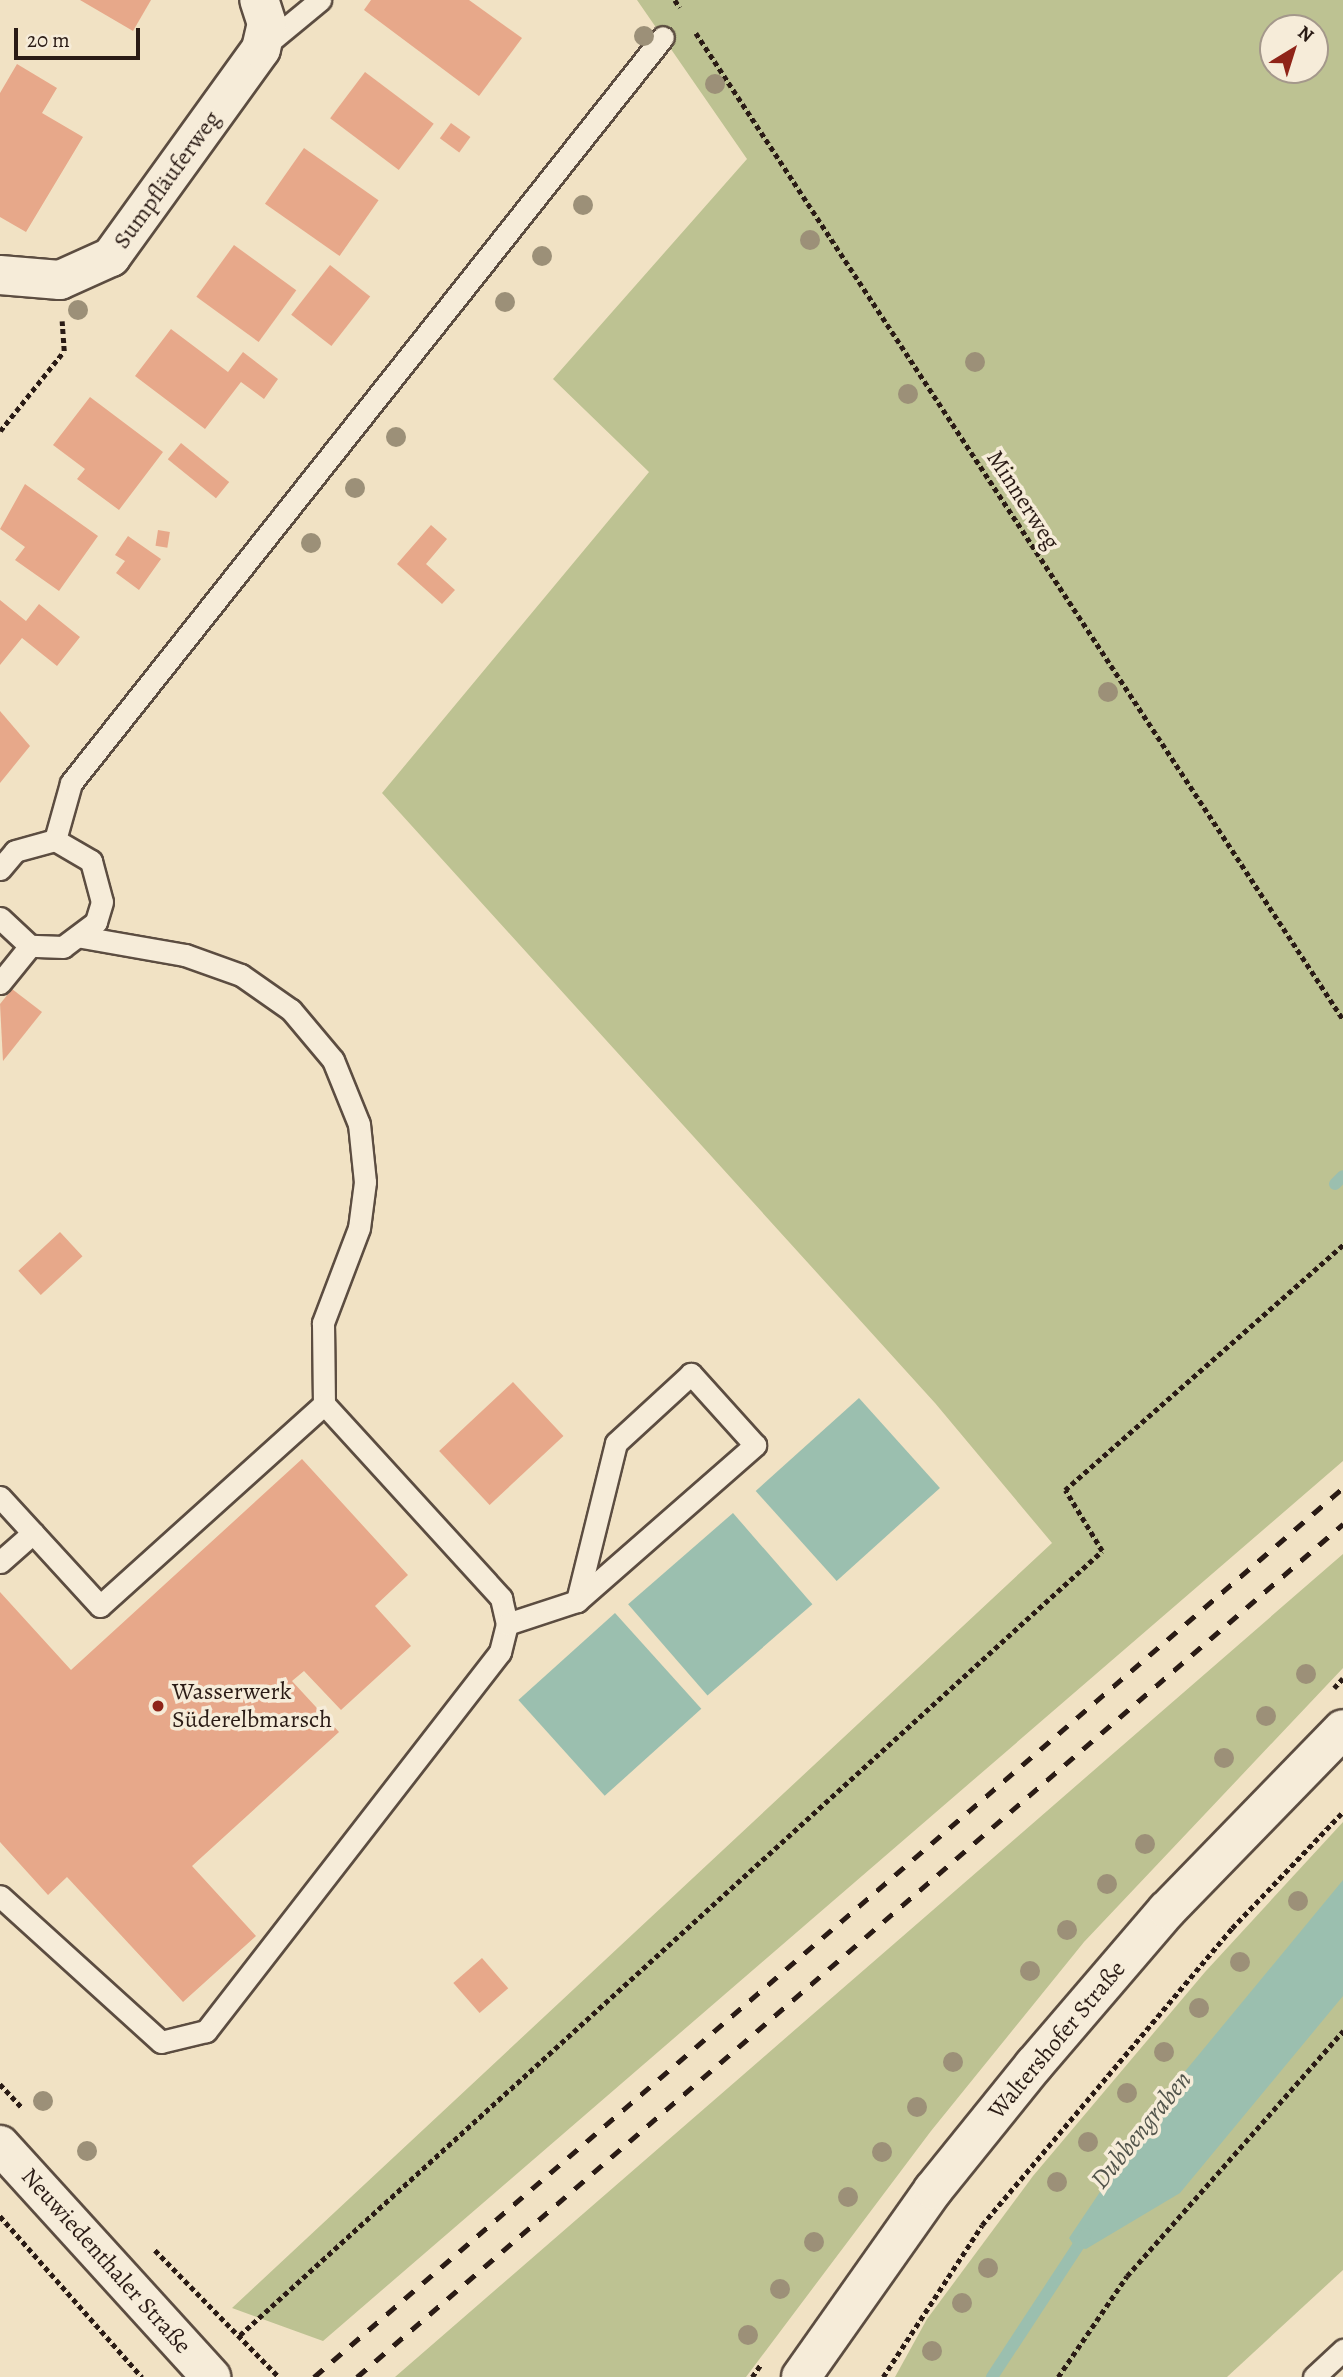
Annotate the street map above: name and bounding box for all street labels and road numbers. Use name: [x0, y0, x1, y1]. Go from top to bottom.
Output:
street label: Sumpfläuferweg: [107, 106, 227, 254]
street label: Minnerweg: [980, 445, 1066, 555]
street label: Waltershofer Straße: [982, 1955, 1132, 2125]
street label: Neuwiedenthaler Straße: [15, 2162, 197, 2360]

